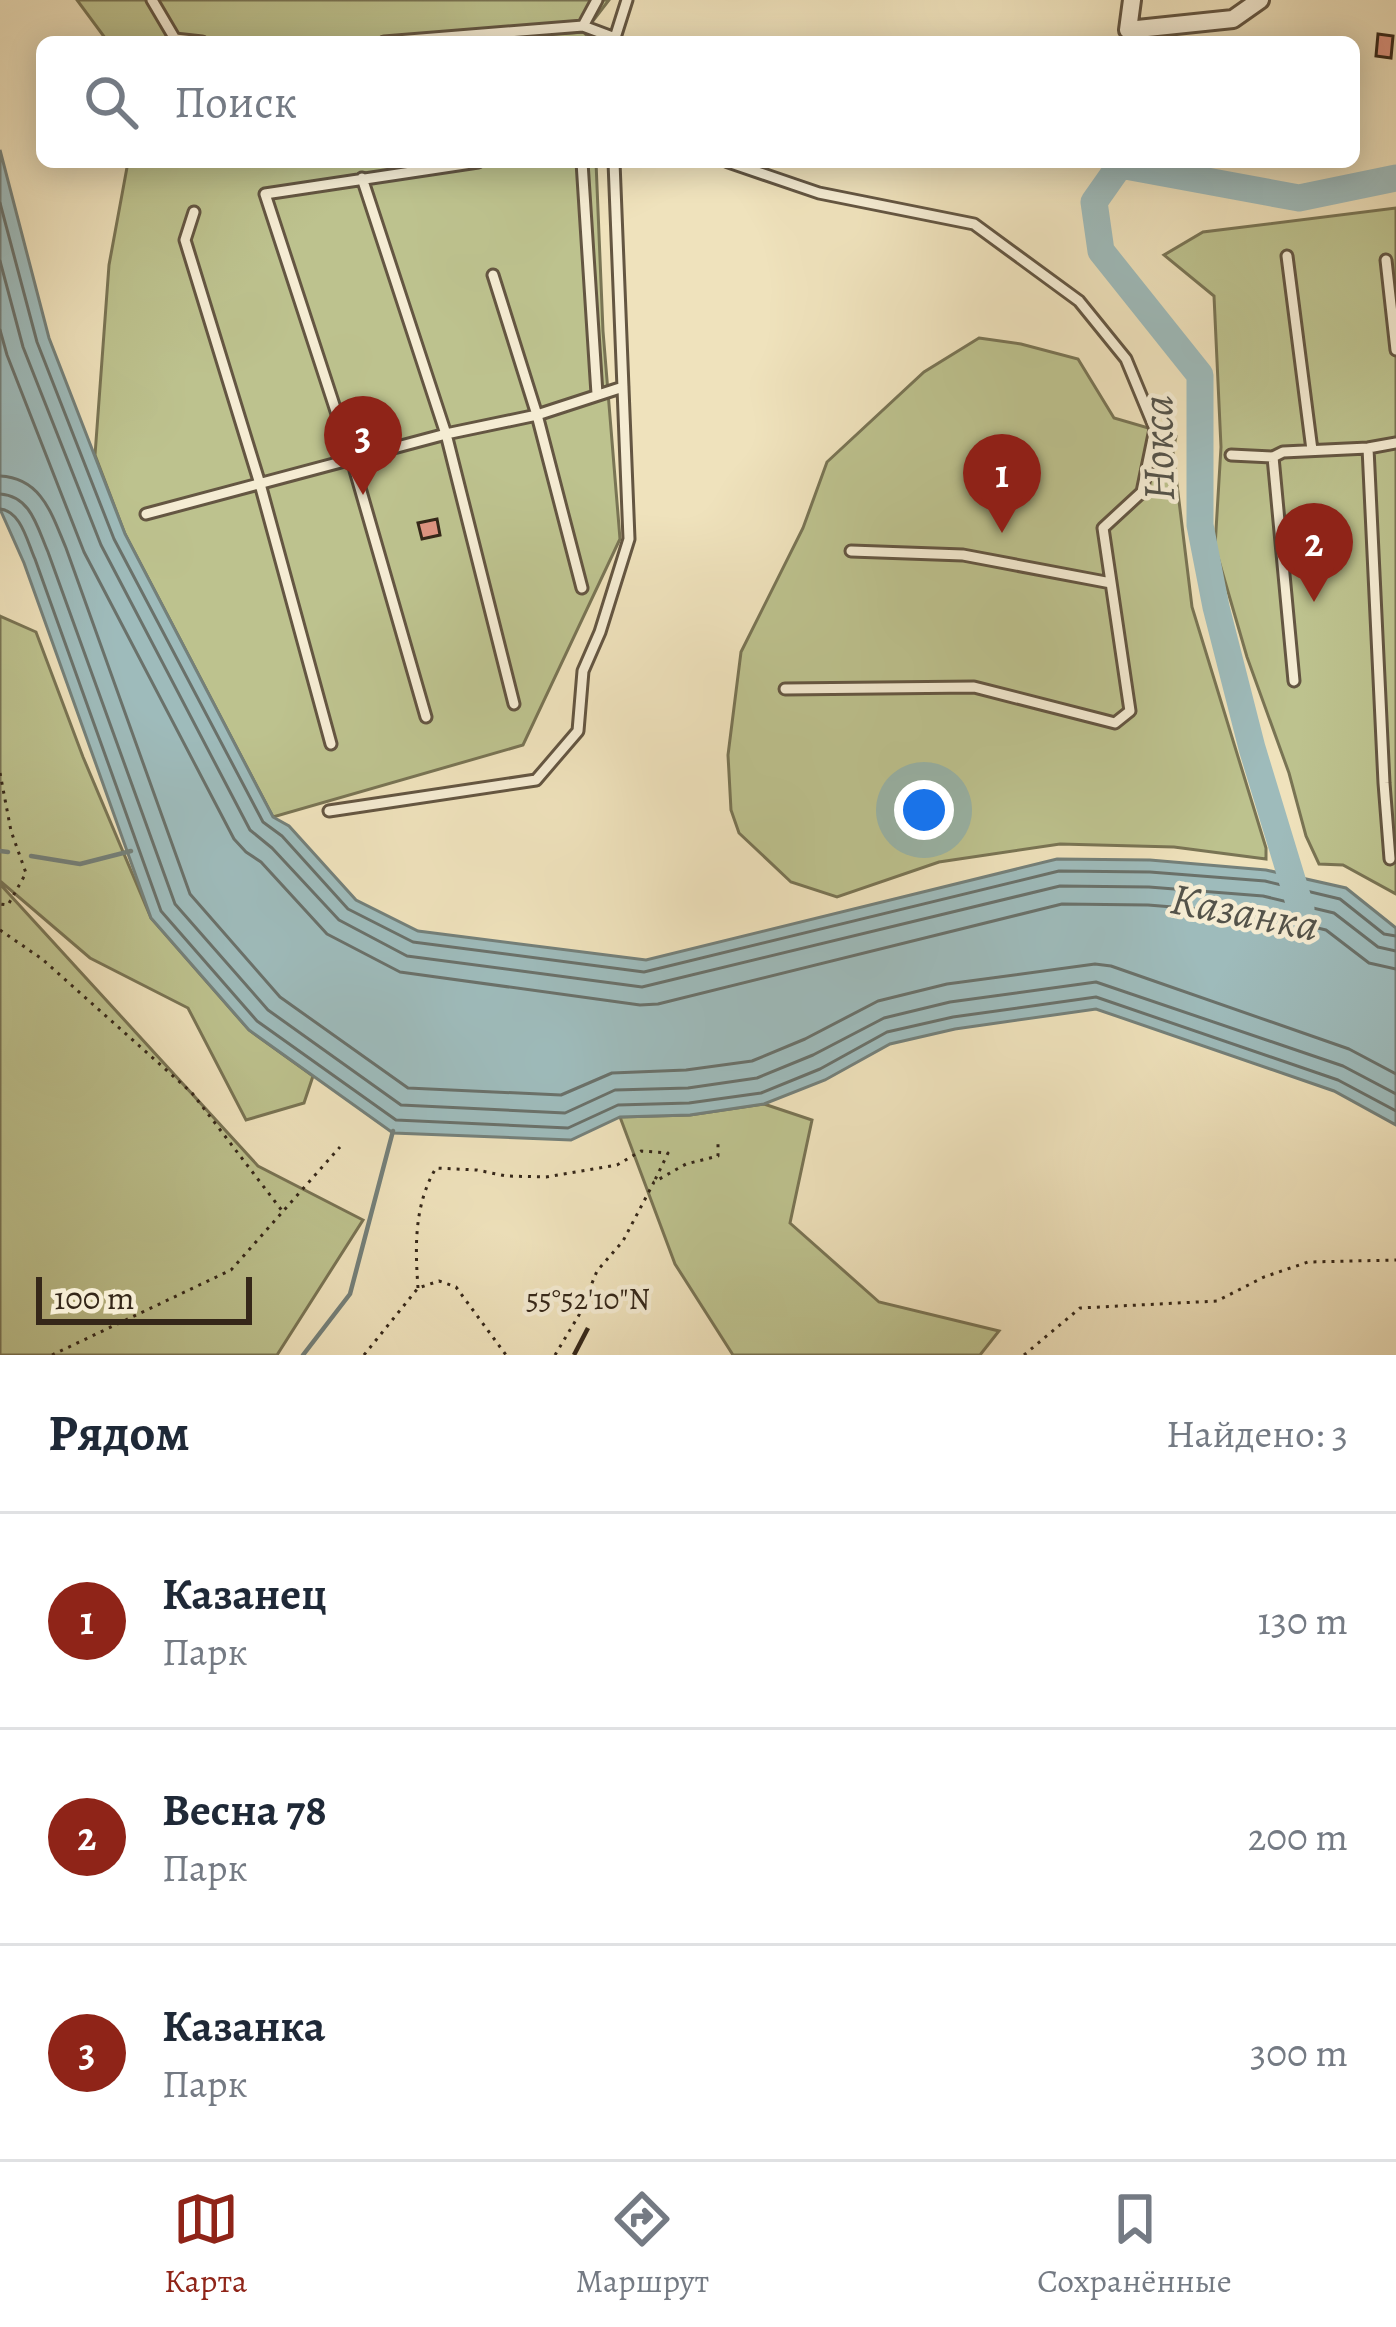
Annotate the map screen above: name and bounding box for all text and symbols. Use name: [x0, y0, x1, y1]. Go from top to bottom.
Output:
search box: [36, 36, 1360, 168]
icon: search: [78, 69, 144, 135]
text: Поиск: [174, 71, 297, 133]
water label: Нокса: [1126, 395, 1190, 501]
pin: 3: [324, 396, 402, 495]
pin: 1: [963, 434, 1041, 533]
pin: 2: [1275, 503, 1353, 602]
your location: [894, 780, 954, 840]
water label: Казанка: [1165, 867, 1324, 957]
scale bar: [36, 1271, 252, 1324]
text: 100 m: [54, 1275, 134, 1320]
text: 55°52'10"N: [526, 1279, 650, 1319]
text: Рядом: [48, 1398, 190, 1468]
text: Найдено: 3: [1166, 1407, 1348, 1460]
text: Казанец: [162, 1563, 327, 1625]
text: 1: [80, 1594, 94, 1647]
text: 130 m: [1257, 1594, 1348, 1647]
text: Парк: [162, 1625, 248, 1678]
text: Весна 78: [162, 1779, 327, 1841]
text: 2: [78, 1810, 96, 1863]
text: 200 m: [1248, 1810, 1348, 1863]
text: Парк: [162, 1841, 248, 1894]
text: Казанка: [162, 1995, 325, 2057]
text: 3: [79, 2026, 95, 2079]
text: 300 m: [1250, 2026, 1348, 2079]
text: Парк: [162, 2057, 248, 2110]
tab: Карта: [164, 2186, 247, 2303]
tab: Маршрут: [576, 2186, 709, 2303]
tab: Сохранённые: [1037, 2186, 1232, 2303]

